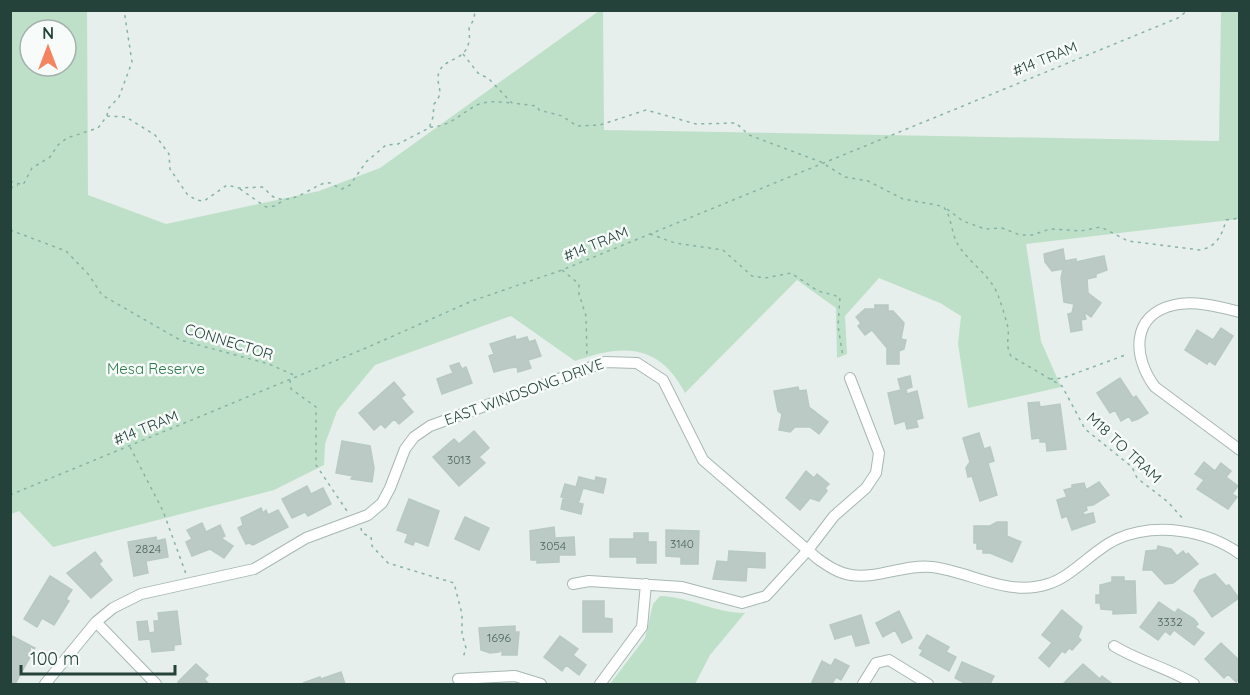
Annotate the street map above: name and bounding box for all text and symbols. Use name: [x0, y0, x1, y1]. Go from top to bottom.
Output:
north arrow: [18, 18, 78, 78]
text: N: [42, 23, 54, 43]
street label: #14 TRAM: [1010, 37, 1080, 80]
street label: #14 TRAM: [561, 222, 631, 265]
street label: CONNECTOR: [182, 319, 276, 364]
street label: EAST WINDSONG DRIVE: [442, 354, 606, 429]
park label: Mesa Reserve: [107, 359, 205, 378]
street label: #14 TRAM: [111, 406, 181, 449]
street label: M18 TO TRAM: [1083, 408, 1166, 487]
house number: 3013: [447, 452, 471, 467]
house number: 3140: [670, 536, 694, 551]
house number: 3054: [540, 538, 566, 553]
house number: 2824: [135, 541, 161, 556]
house number: 3332: [1157, 614, 1183, 629]
house number: 1696: [487, 630, 512, 645]
scale bar: [21, 638, 176, 676]
text: 100 m: [30, 647, 79, 670]

